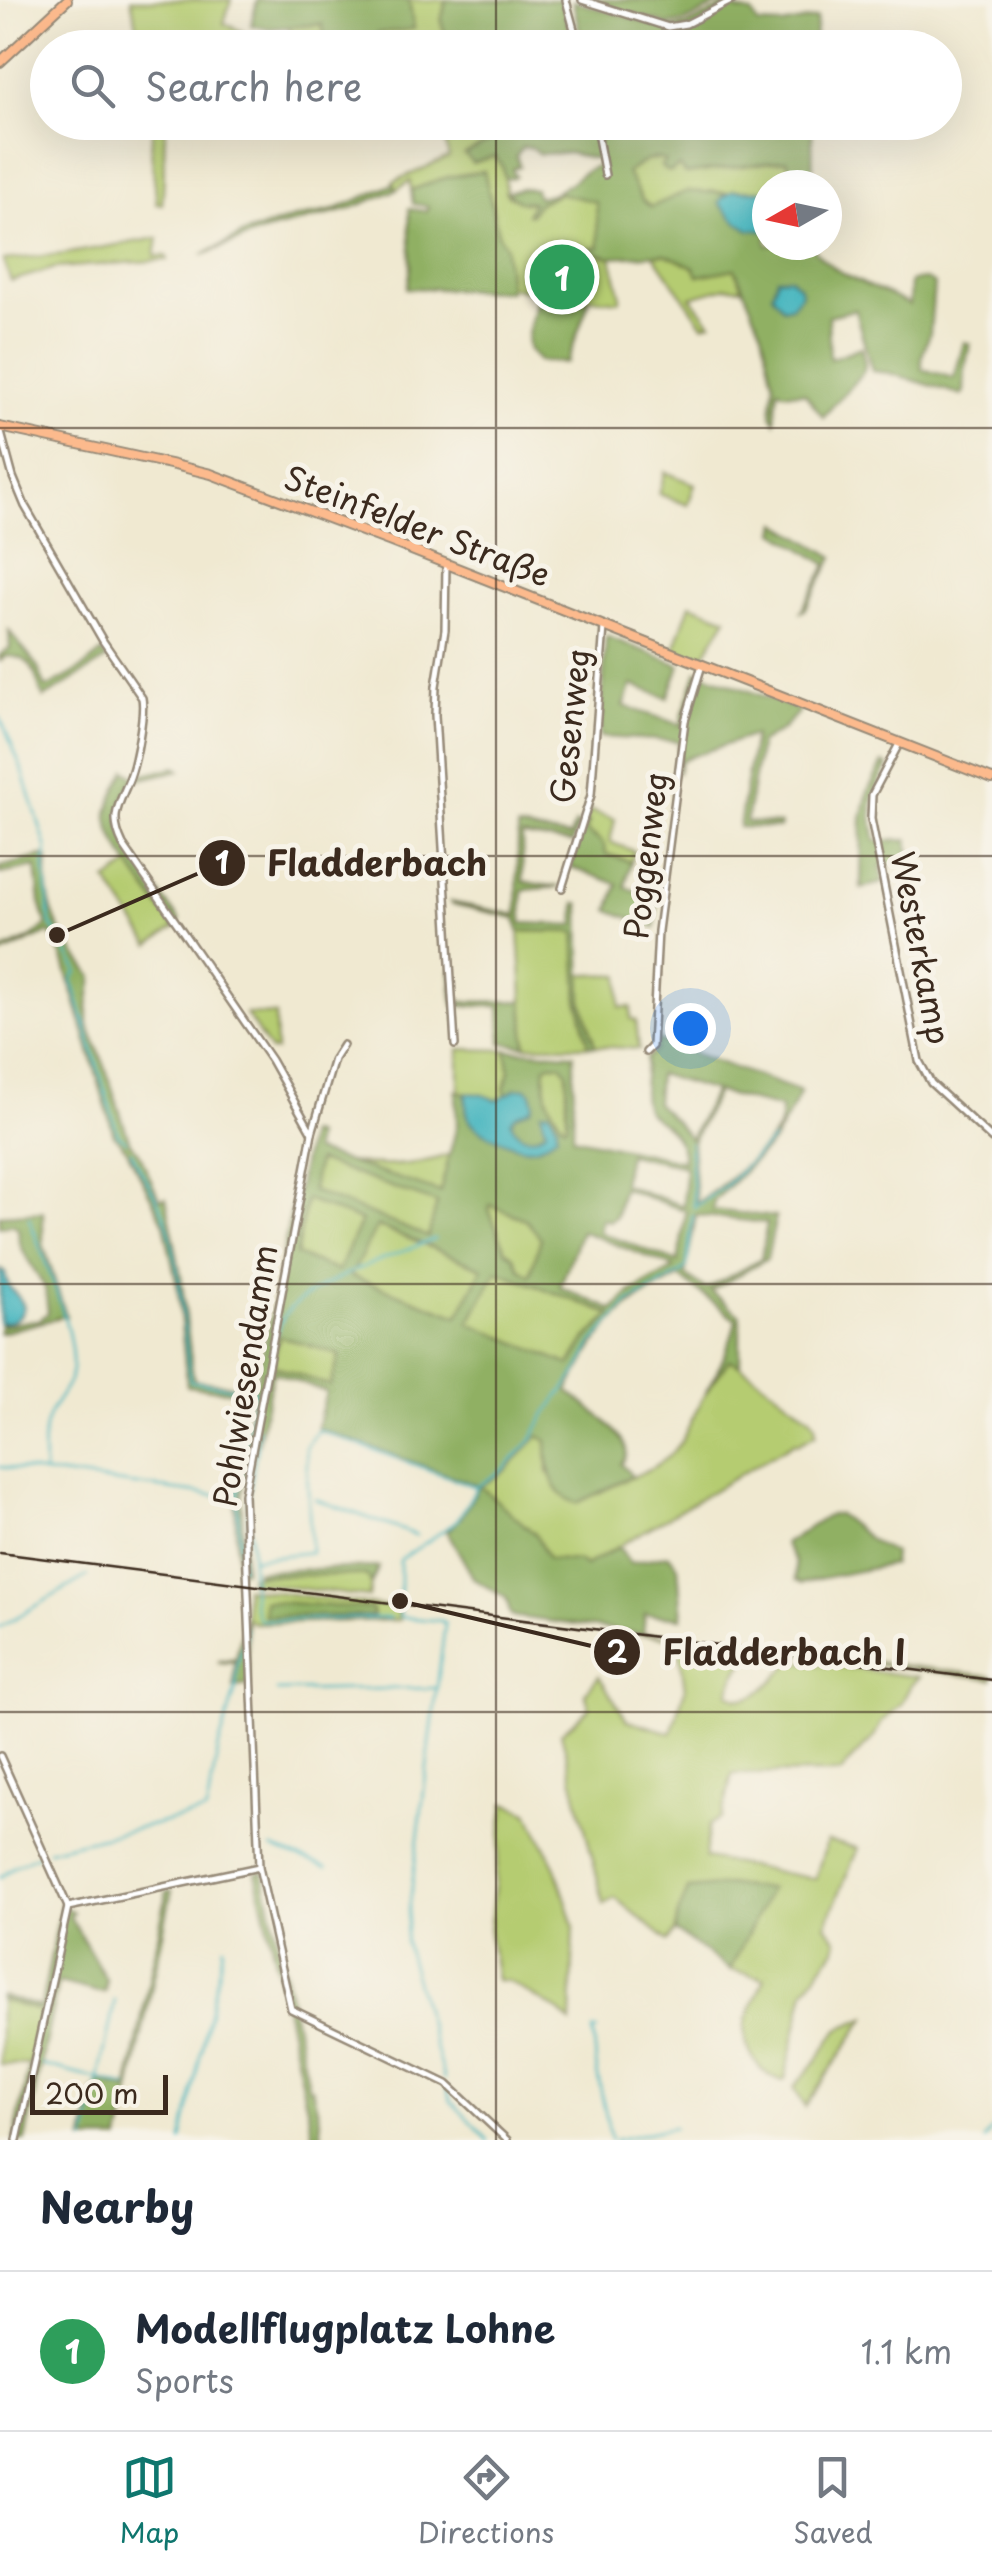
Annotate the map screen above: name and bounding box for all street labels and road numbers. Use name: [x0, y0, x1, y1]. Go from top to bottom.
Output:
street label: Steinfelder Straße: [278, 452, 558, 598]
street label: Gesenweg: [537, 646, 601, 806]
street label: Poggenweg: [611, 769, 679, 942]
street label: Westerkamp: [880, 847, 964, 1048]
street label: Pohlwiesendamm: [200, 1241, 288, 1510]

